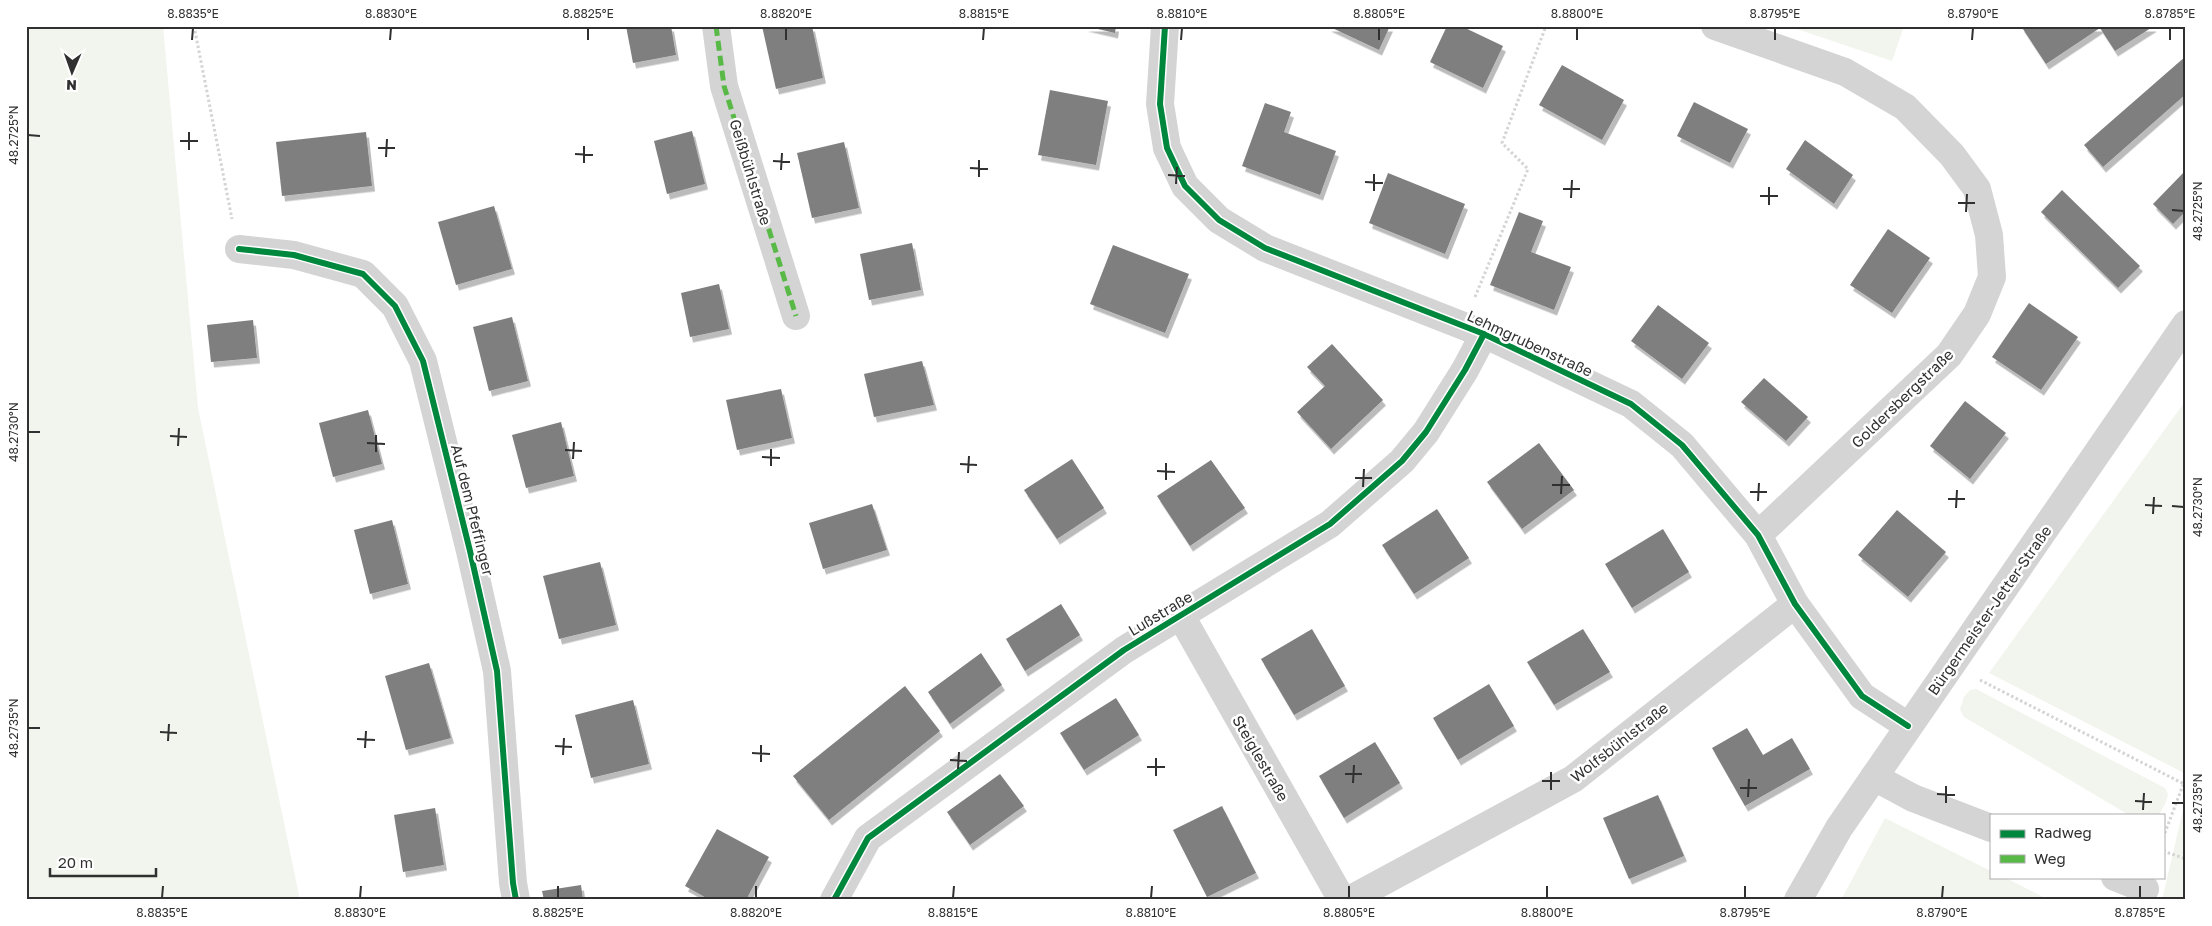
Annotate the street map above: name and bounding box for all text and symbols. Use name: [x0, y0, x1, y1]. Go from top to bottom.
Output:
text: 8.8835°E: [167, 6, 219, 21]
text: 8.8830°E: [365, 6, 417, 21]
text: 8.8825°E: [562, 6, 614, 21]
text: 8.8820°E: [760, 6, 812, 21]
text: 8.8815°E: [959, 6, 1009, 21]
text: 8.8810°E: [1157, 6, 1207, 21]
text: 8.8805°E: [1353, 6, 1405, 21]
text: 8.8800°E: [1551, 6, 1603, 21]
text: 8.8795°E: [1750, 6, 1800, 21]
text: 8.8790°E: [1947, 6, 1999, 21]
text: 8.8785°E: [2145, 6, 2195, 21]
north arrow: [48, 48, 98, 98]
text: N: [66, 77, 77, 94]
text: 48.2725°N: [6, 105, 21, 165]
street label: Geißbühlstraße: [726, 117, 776, 227]
text: 48.2725°N: [2190, 181, 2205, 241]
street label: Lehmgrubenstraße: [1464, 306, 1596, 380]
street label: Goldersbergstraße: [1847, 345, 1957, 451]
text: 48.2730°N: [6, 402, 21, 462]
street label: Auf dem Pfeffinger: [448, 442, 498, 578]
text: 48.2730°N: [2190, 477, 2205, 537]
street label: Bürgermeister-Jetter-Straße: [1923, 521, 2055, 698]
street label: Lußstraße: [1125, 587, 1196, 639]
text: 48.2735°N: [6, 698, 21, 758]
street label: Wolfsbühlstraße: [1567, 698, 1671, 786]
street label: Steiglestraße: [1229, 712, 1293, 804]
text: 48.2735°N: [2190, 773, 2205, 833]
legend: [1990, 814, 2164, 878]
text: Radweg: [2034, 823, 2092, 841]
scale bar: [50, 846, 156, 878]
text: Weg: [2034, 849, 2066, 867]
text: 20 m: [58, 853, 93, 871]
text: 8.8835°E: [136, 905, 188, 920]
text: 8.8830°E: [334, 905, 386, 920]
text: 8.8825°E: [532, 905, 584, 920]
text: 8.8820°E: [730, 905, 782, 920]
text: 8.8815°E: [928, 905, 978, 920]
text: 8.8810°E: [1126, 905, 1176, 920]
text: 8.8805°E: [1323, 905, 1375, 920]
text: 8.8800°E: [1521, 905, 1573, 920]
text: 8.8795°E: [1720, 905, 1770, 920]
text: 8.8790°E: [1916, 905, 1968, 920]
text: 8.8785°E: [2115, 905, 2165, 920]

